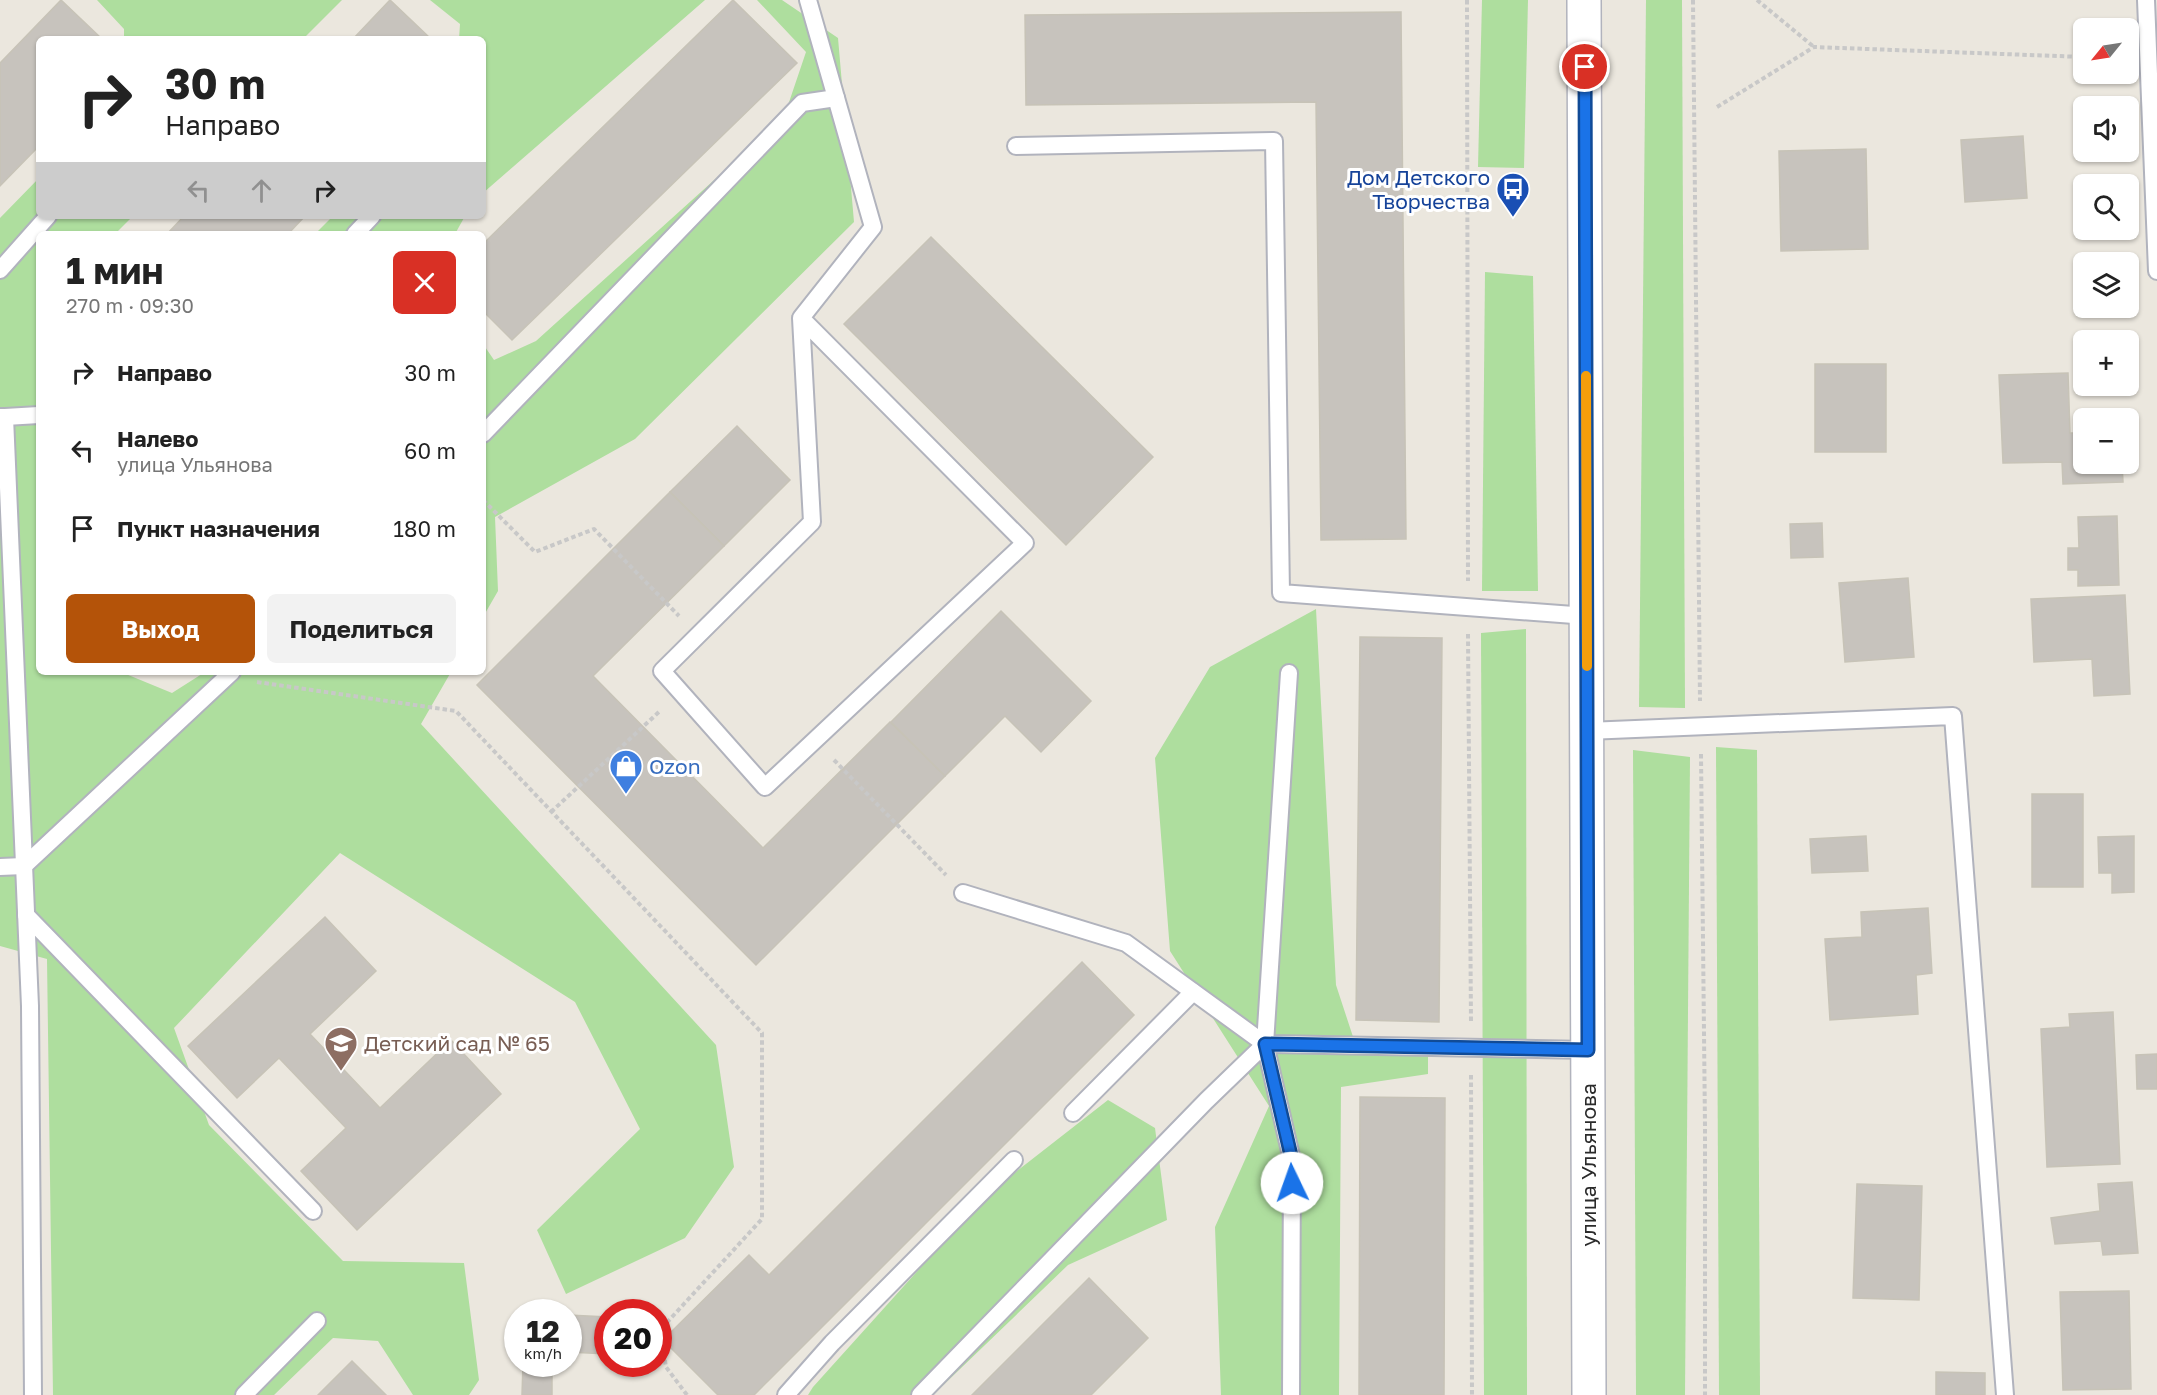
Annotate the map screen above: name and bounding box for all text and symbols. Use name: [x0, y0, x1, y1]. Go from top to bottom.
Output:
north arrow: [2073, 18, 2139, 84]
map controls: [2073, 18, 2139, 474]
pin: [1559, 41, 1610, 92]
icon: arrive: [1568, 50, 1601, 83]
text: 30 m: [165, 58, 265, 108]
icon: right: [66, 60, 144, 138]
button: sound: [2073, 96, 2139, 162]
text: Направо: [165, 109, 280, 141]
place label: Дом Детского Творчества: [1347, 164, 1490, 214]
bus stop icon: Дом Детского Творчества: [1495, 171, 1531, 218]
icon: left: [182, 174, 215, 207]
icon: ahead: [245, 174, 278, 207]
icon: right: [308, 174, 341, 207]
button: search: [2073, 174, 2139, 240]
text: 1 мин: [66, 249, 163, 292]
button: close: [393, 251, 456, 314]
button: layers: [2073, 252, 2139, 318]
text: 270 m · 09:30: [66, 293, 194, 317]
button: +: [2073, 330, 2139, 396]
icon: right: [66, 356, 99, 389]
text: Направо: [117, 359, 212, 386]
text: 30 m: [405, 359, 456, 386]
button: −: [2073, 408, 2139, 474]
text: Налево: [117, 425, 199, 452]
icon: left: [66, 434, 99, 467]
text: 60 m: [404, 437, 456, 464]
text: улица Ульянова: [117, 452, 273, 476]
icon: arrive: [66, 512, 99, 545]
text: Пункт назначения: [117, 515, 320, 542]
text: 180 m: [393, 515, 456, 542]
button: Выход: [66, 594, 255, 663]
button: Поделиться: [267, 594, 456, 663]
shop icon: Ozon: [608, 748, 644, 795]
place label: Ozon: [649, 753, 701, 779]
school or university icon: Детский сад № 65: [323, 1025, 359, 1072]
place label: Детский сад № 65: [364, 1030, 550, 1056]
street label: улица Ульянова: [1575, 1083, 1601, 1247]
position arrow: [1260, 1151, 1324, 1215]
speed limit sign: 20: [594, 1299, 672, 1377]
text: 12: [526, 1313, 560, 1349]
text: km/h: [524, 1344, 562, 1362]

